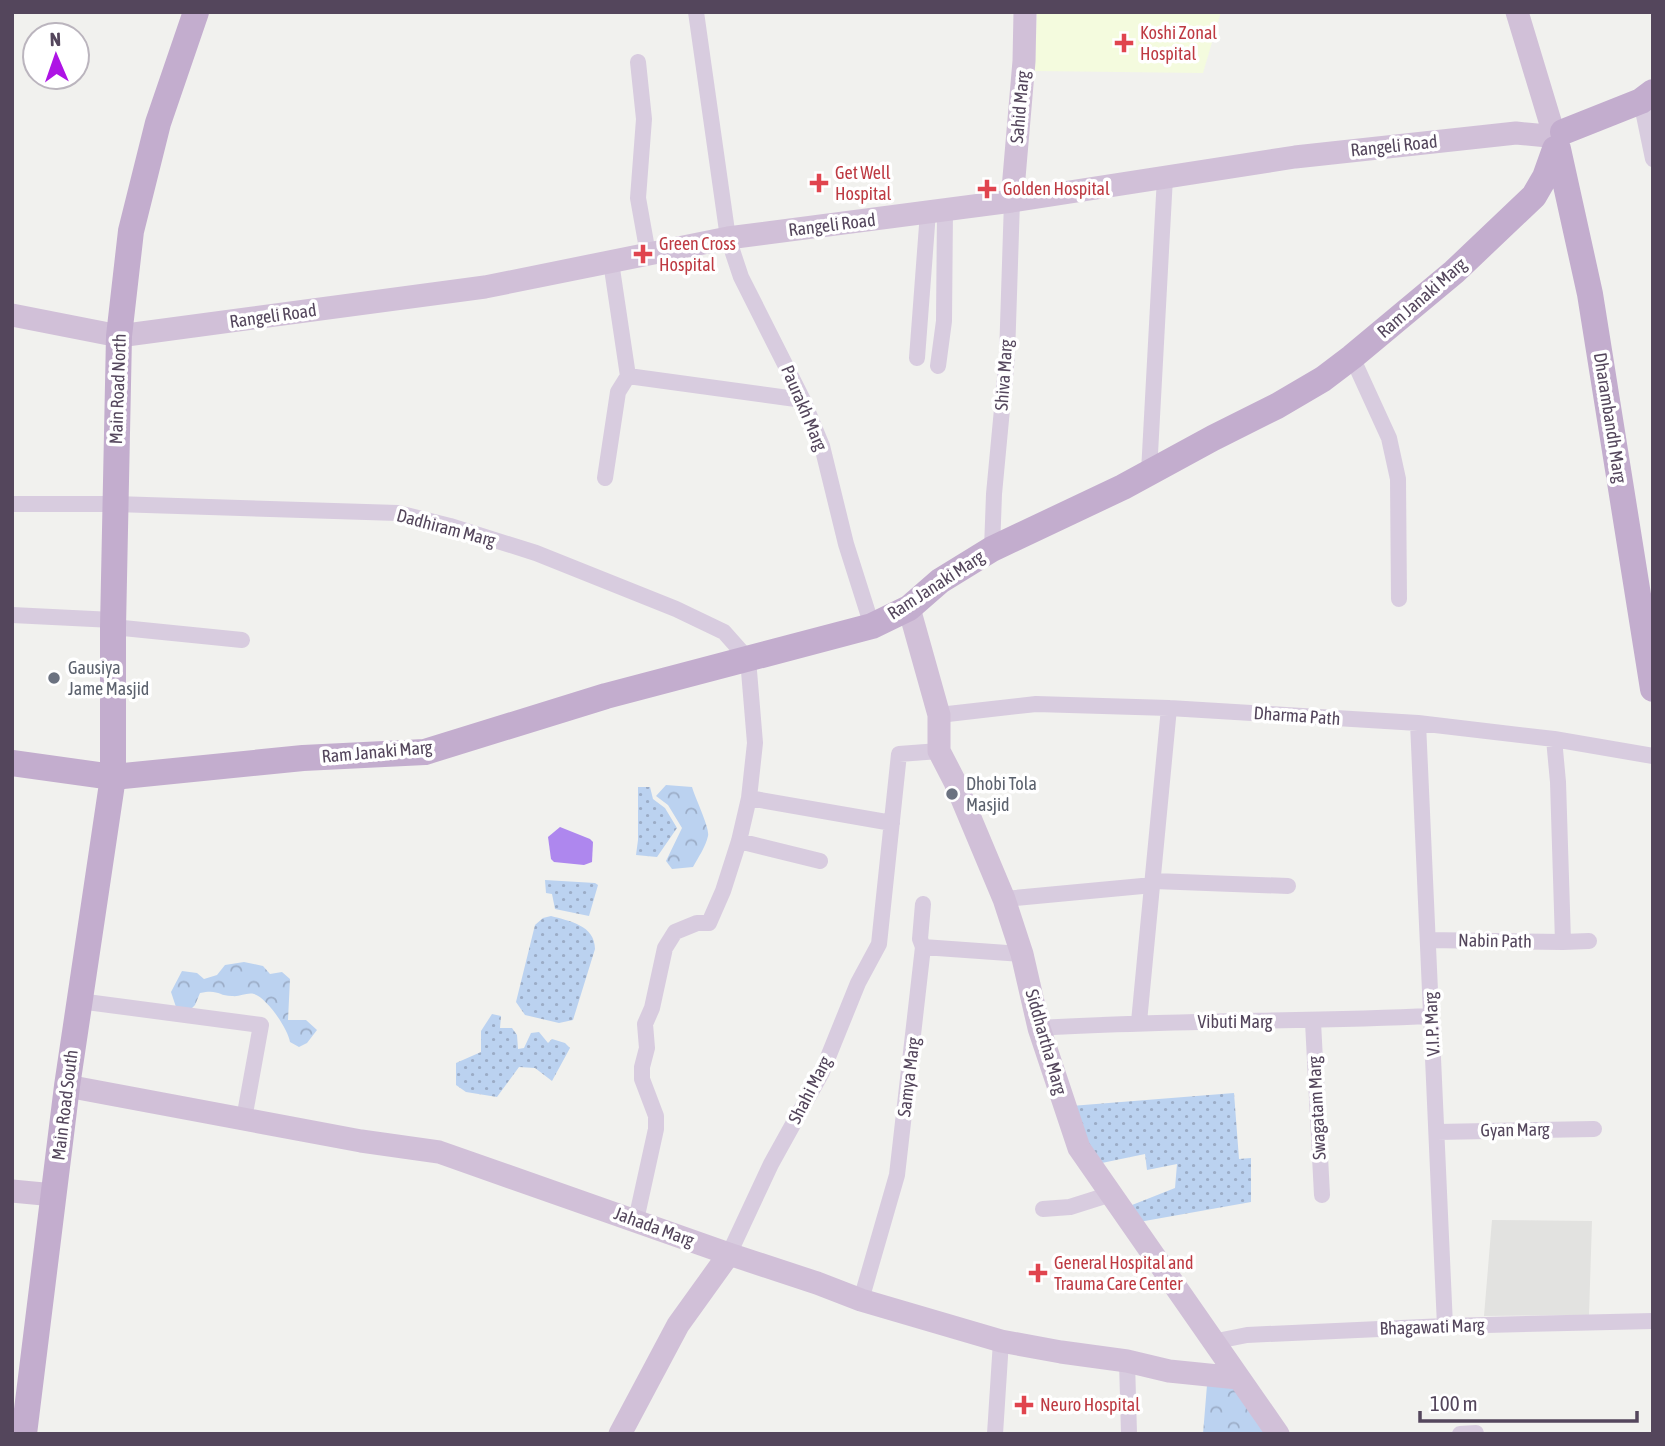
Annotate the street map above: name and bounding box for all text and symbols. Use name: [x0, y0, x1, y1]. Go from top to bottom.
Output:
north arrow: [21, 21, 91, 91]
place label: Koshi Zonal Hospital: [1140, 22, 1217, 64]
text: N: [49, 28, 61, 50]
marker: Koshi Zonal Hospital: [1114, 33, 1134, 53]
street label: Sahid Marg: [1006, 70, 1033, 144]
street label: Rangeli Road: [1349, 130, 1439, 161]
place label: Get Well Hospital: [835, 162, 891, 204]
marker: Get Well Hospital: [809, 173, 829, 193]
place label: Golden Hospital: [1003, 178, 1110, 199]
marker: Golden Hospital: [977, 179, 997, 199]
street label: Rangeli Road: [787, 209, 877, 240]
place label: Green Cross Hospital: [659, 233, 736, 275]
marker: Green Cross Hospital: [633, 244, 653, 264]
street label: Ram Janaki Marg: [1373, 253, 1471, 342]
street label: Rangeli Road: [228, 299, 318, 332]
street label: Main Road North: [105, 333, 130, 445]
street label: Shiva Marg: [991, 338, 1016, 411]
street label: Dharambandh Marg: [1590, 351, 1631, 485]
street label: Paurakh Marg: [777, 362, 832, 454]
street label: Dadhiram Marg: [394, 504, 498, 551]
street label: Ram Janaki Marg: [883, 545, 988, 624]
place label: Gausiya Jame Masjid: [68, 657, 149, 699]
marker: Gausiya Jame Masjid: [46, 670, 62, 686]
street label: Dharma Path: [1253, 702, 1341, 729]
street label: Ram Janaki Marg: [321, 736, 433, 767]
place label: Dhobi Tola Masjid: [966, 773, 1037, 815]
marker: Dhobi Tola Masjid: [944, 786, 960, 802]
street label: Nabin Path: [1458, 929, 1532, 952]
street label: Siddhartha Marg: [1021, 987, 1072, 1097]
street label: V.I.P. Marg: [1419, 991, 1444, 1057]
street label: Vibuti Marg: [1198, 1011, 1273, 1032]
street label: Samya Marg: [893, 1036, 924, 1118]
street label: Main Road South: [47, 1048, 82, 1161]
street label: Shahi Marg: [784, 1052, 836, 1127]
street label: Swagatam Marg: [1303, 1055, 1330, 1161]
street label: Gyan Marg: [1480, 1118, 1550, 1141]
street label: Jahada Marg: [611, 1202, 697, 1251]
place label: General Hospital and Trauma Care Center: [1054, 1252, 1194, 1294]
marker: General Hospital and Trauma Care Center: [1028, 1263, 1048, 1283]
street label: Bhagawati Marg: [1379, 1314, 1485, 1339]
scale bar: [1420, 1380, 1637, 1424]
text: 100 m: [1430, 1391, 1478, 1415]
place label: Neuro Hospital: [1040, 1394, 1140, 1415]
marker: Neuro Hospital: [1014, 1395, 1034, 1415]

